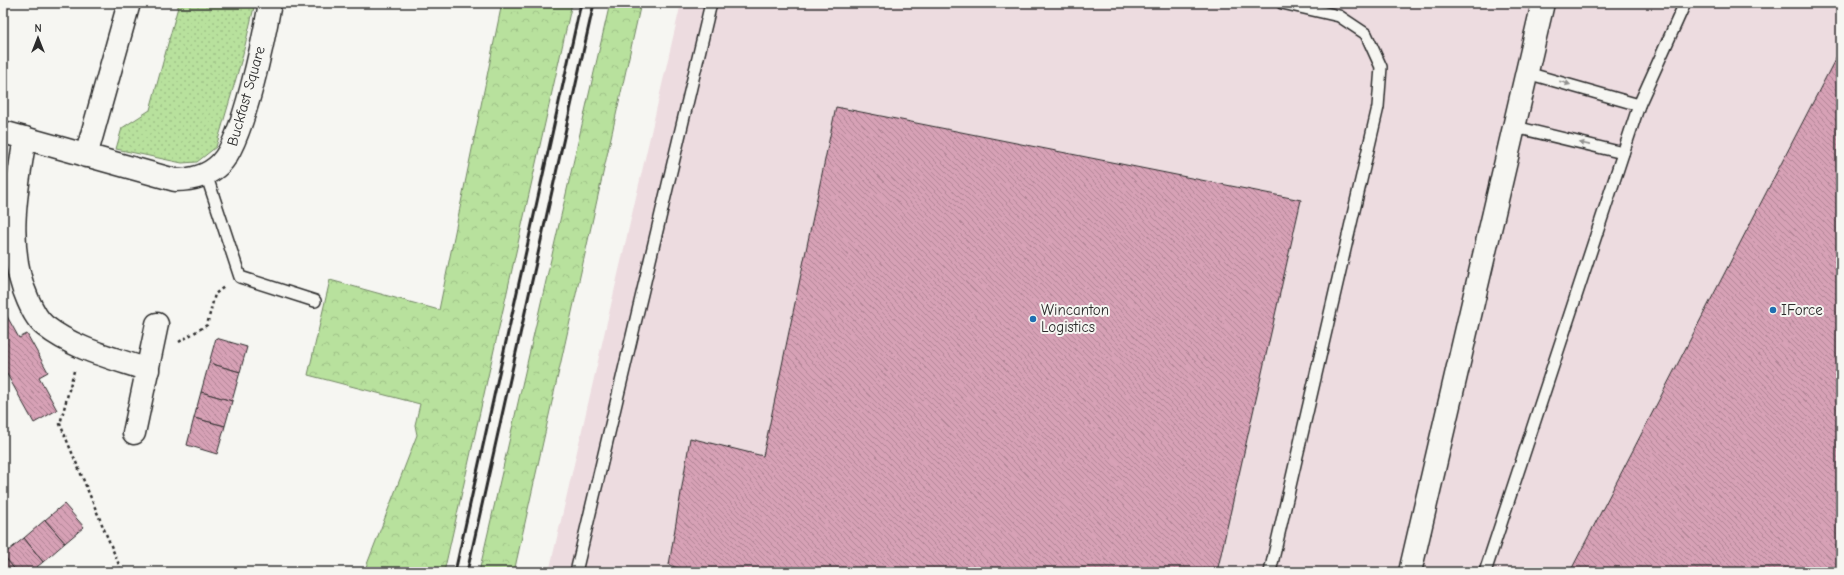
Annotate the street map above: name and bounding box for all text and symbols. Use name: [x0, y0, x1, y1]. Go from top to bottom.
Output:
north arrow: [18, 18, 58, 58]
text: N: [34, 22, 42, 35]
street label: Buckfast Square: [223, 43, 269, 148]
one-way arrow: [1559, 80, 1571, 86]
one-way arrow: [1579, 141, 1591, 147]
place label: Wincanton Logistics: [1041, 301, 1109, 336]
place label: IForce: [1781, 301, 1823, 319]
marker: IForce: [1768, 305, 1778, 315]
marker: Wincanton Logistics: [1028, 314, 1038, 324]

